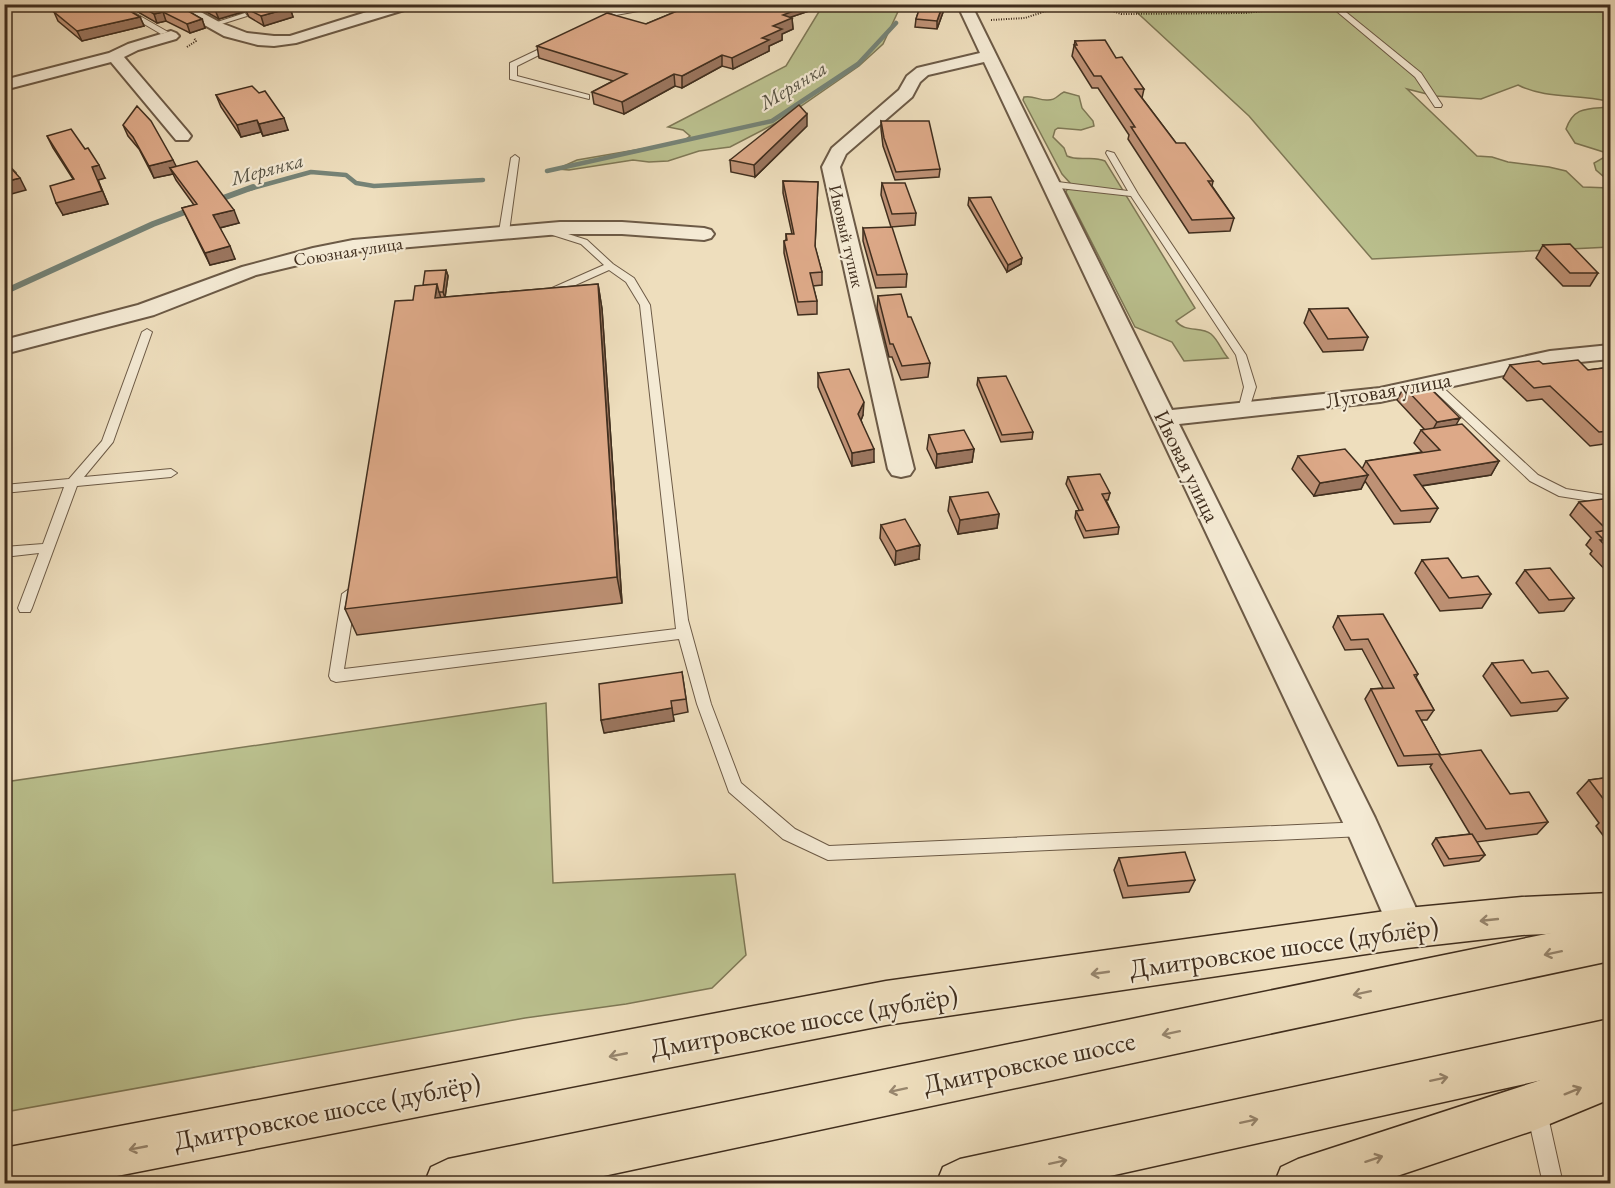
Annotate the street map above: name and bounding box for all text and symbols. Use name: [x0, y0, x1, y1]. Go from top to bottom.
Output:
water label: Мерянка: [754, 55, 832, 116]
water label: Мерянка: [227, 147, 306, 191]
street label: Ивовый тупик: [824, 182, 870, 290]
street label: Союзная улица: [292, 231, 405, 271]
street label: Луговая улица: [1323, 365, 1454, 415]
street label: Ивовая улица: [1147, 405, 1227, 527]
street label: Дмитровское шоссе (дублёр): [1127, 908, 1441, 986]
one-way arrow: [1480, 915, 1500, 926]
one-way arrow: [1544, 948, 1563, 959]
one-way arrow: [1091, 967, 1110, 978]
street label: Дмитровское шоссе (дублёр): [647, 977, 961, 1065]
one-way arrow: [1353, 988, 1373, 999]
street label: Дмитровское шоссе: [920, 1022, 1138, 1102]
one-way arrow: [1162, 1028, 1182, 1039]
one-way arrow: [609, 1050, 628, 1061]
street label: Дмитровское шоссе (дублёр): [171, 1064, 483, 1158]
one-way arrow: [1429, 1073, 1448, 1084]
one-way arrow: [889, 1085, 909, 1096]
one-way arrow: [1563, 1085, 1582, 1096]
one-way arrow: [1239, 1114, 1258, 1126]
one-way arrow: [129, 1143, 148, 1154]
one-way arrow: [1364, 1153, 1383, 1164]
one-way arrow: [1048, 1156, 1067, 1167]

